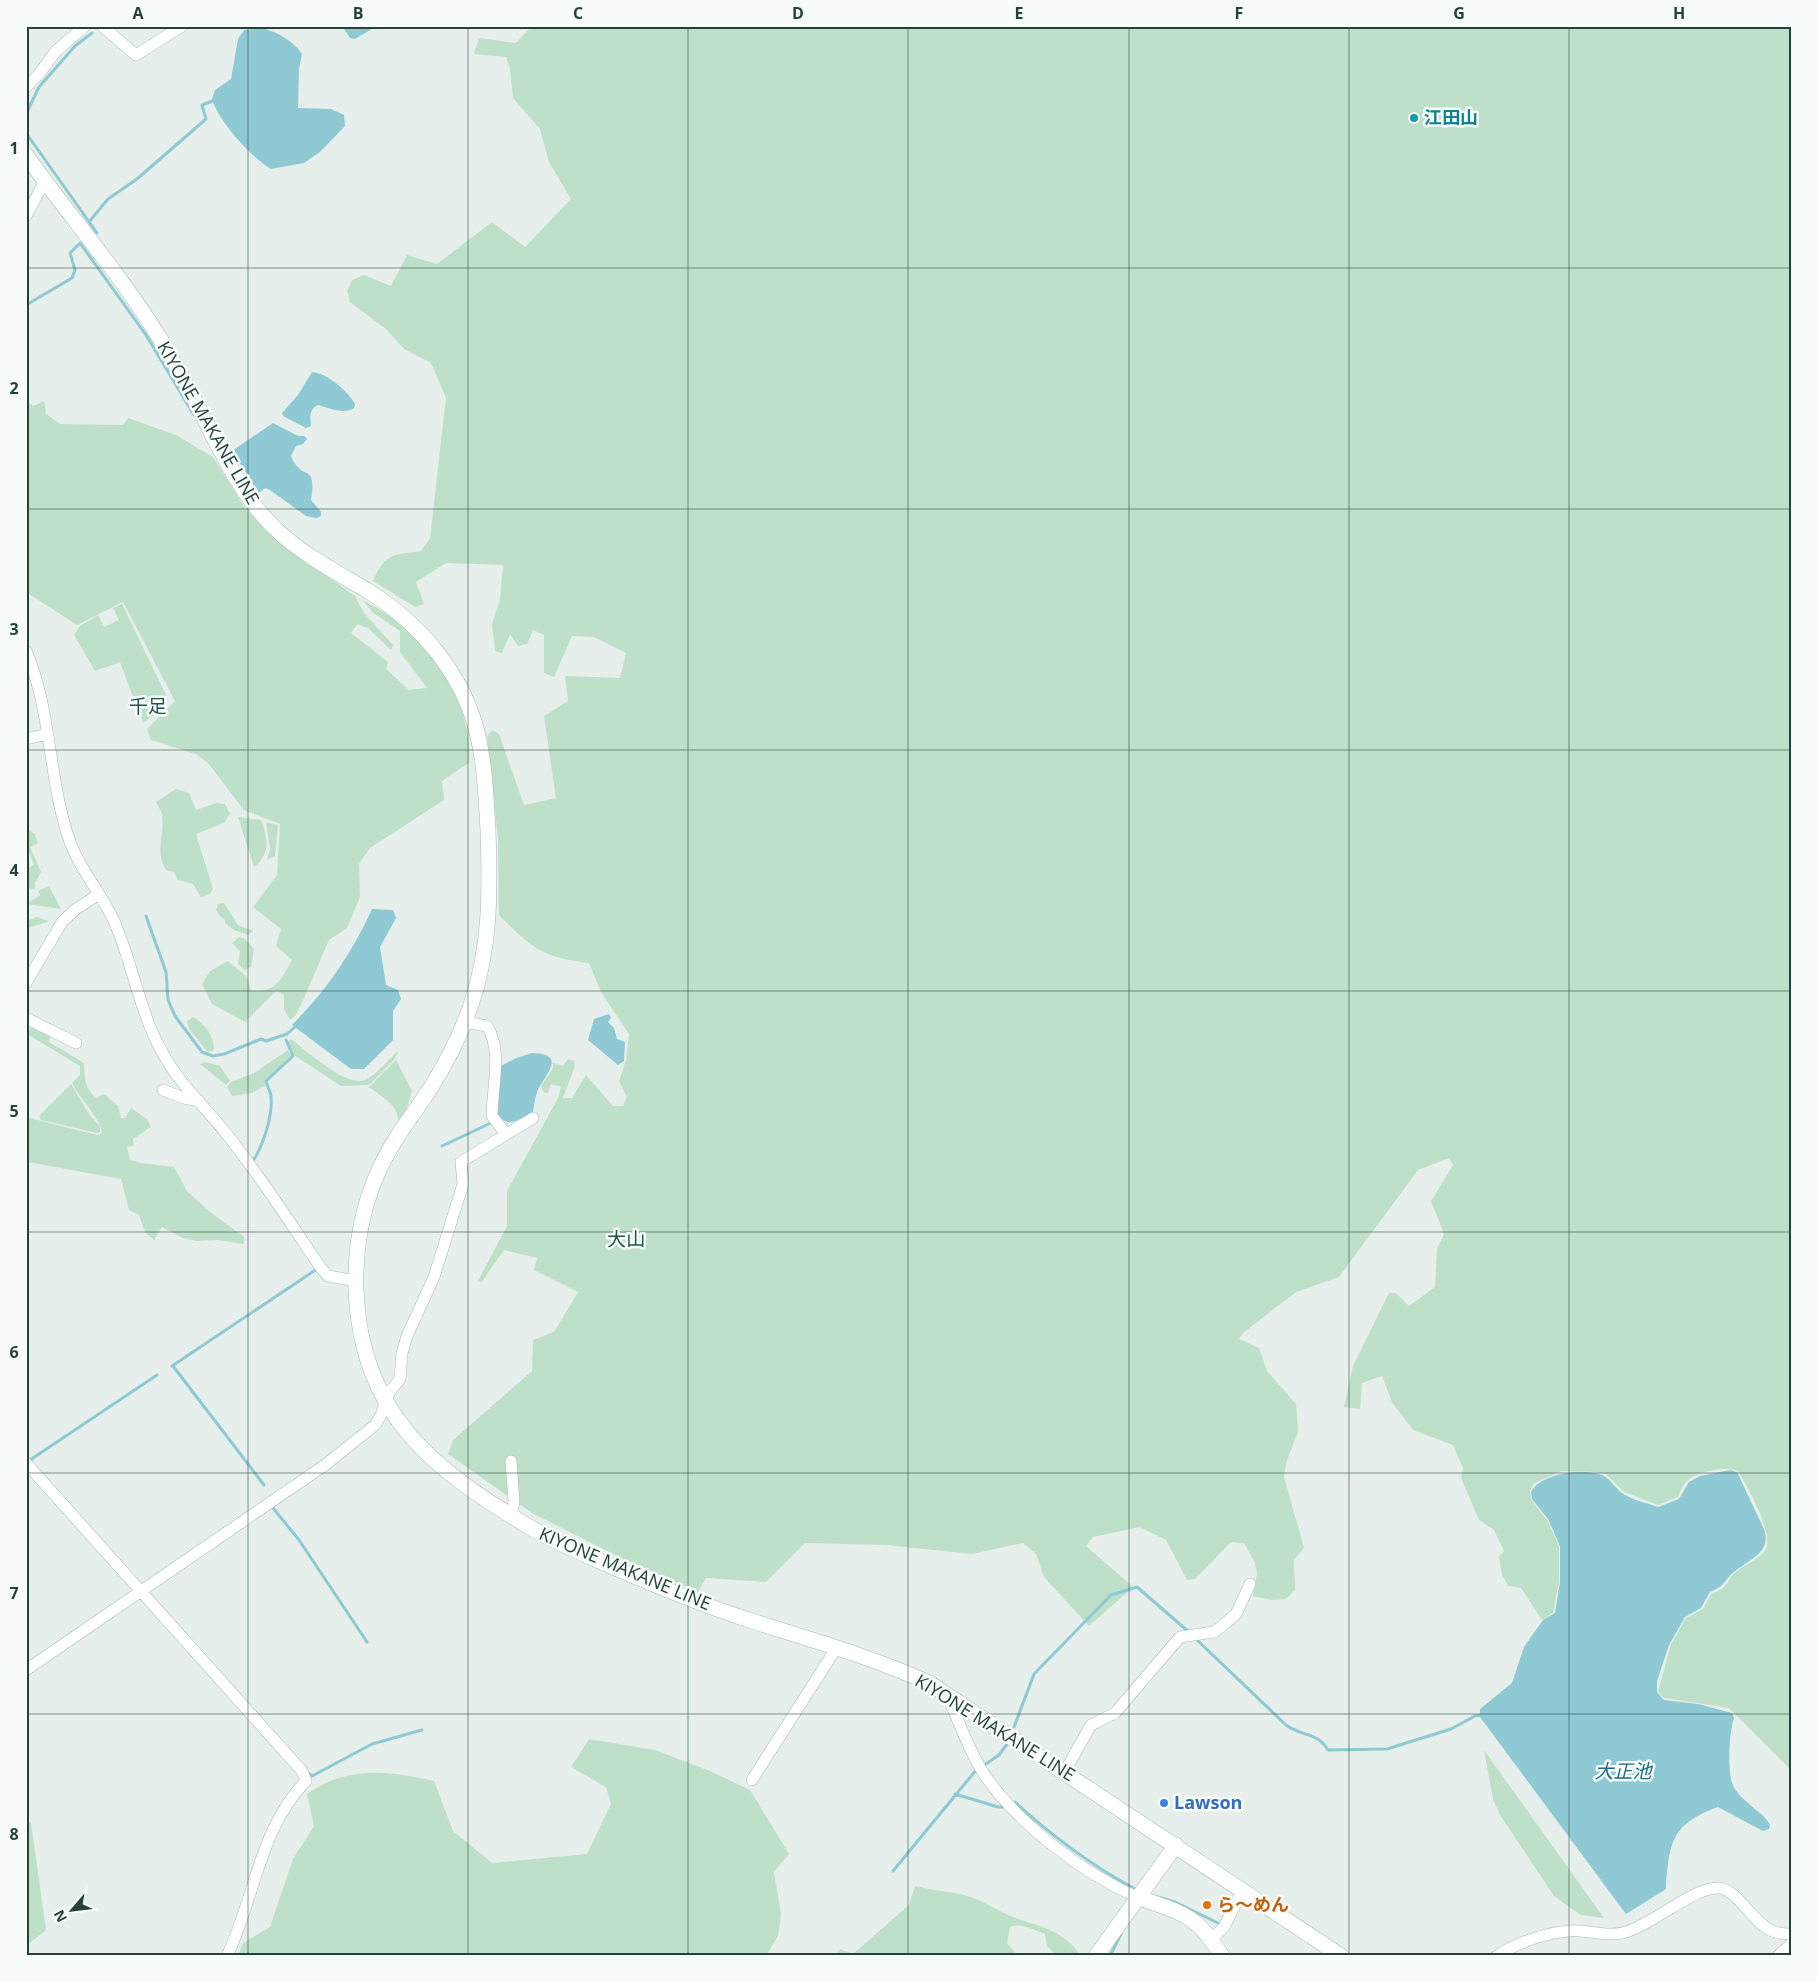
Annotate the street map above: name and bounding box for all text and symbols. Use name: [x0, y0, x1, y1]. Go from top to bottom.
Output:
text: A: [132, 2, 144, 24]
text: B: [353, 2, 363, 24]
text: C: [573, 2, 583, 24]
text: D: [792, 2, 804, 24]
text: E: [1015, 2, 1024, 24]
text: F: [1235, 2, 1243, 24]
text: G: [1453, 2, 1465, 24]
text: H: [1673, 2, 1685, 24]
place label: 江田山: [1424, 105, 1478, 129]
marker: 江田山: [1408, 112, 1420, 124]
text: 1: [9, 137, 19, 159]
street label: KIYONE MAKANE LINE: [152, 337, 265, 508]
text: 2: [9, 377, 19, 399]
text: 3: [9, 618, 19, 640]
district label: 千足: [129, 693, 167, 719]
text: 4: [9, 859, 19, 881]
text: 5: [9, 1100, 19, 1122]
district label: 大山: [607, 1226, 645, 1252]
text: 6: [9, 1341, 19, 1363]
street label: KIYONE MAKANE LINE: [536, 1521, 715, 1615]
text: 7: [9, 1582, 19, 1604]
street label: KIYONE MAKANE LINE: [911, 1668, 1080, 1786]
water label: 大正池: [1594, 1758, 1653, 1784]
place label: Lawson: [1174, 1790, 1242, 1814]
marker: Lawson: [1158, 1797, 1170, 1809]
text: 8: [9, 1823, 19, 1845]
north arrow: [48, 1884, 98, 1934]
place label: ら～めん: [1217, 1892, 1289, 1916]
marker: ら～めん: [1201, 1899, 1213, 1911]
text: N: [49, 1907, 71, 1926]

